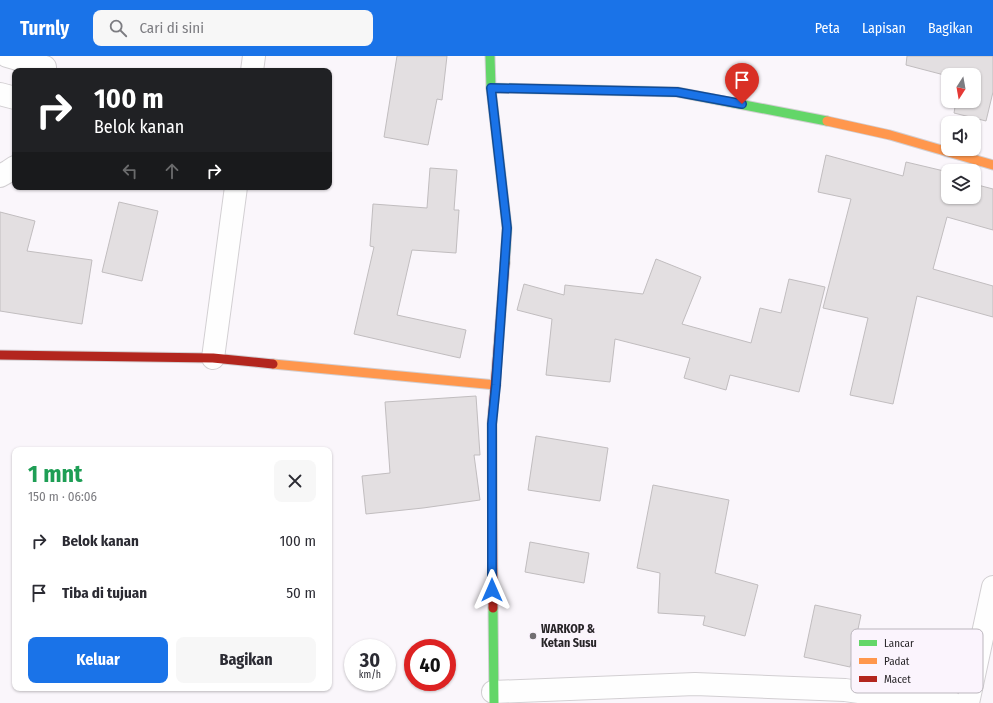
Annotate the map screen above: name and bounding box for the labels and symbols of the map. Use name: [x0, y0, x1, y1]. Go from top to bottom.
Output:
pin: [725, 63, 759, 104]
north arrow: [941, 68, 981, 108]
position arrow: [471, 569, 513, 611]
place label: WARKOP & Ketan Susu: [541, 622, 597, 650]
legend: [851, 629, 983, 693]
marker: WARKOP & Ketan Susu: [528, 631, 538, 641]
text: Lancar: [884, 637, 914, 650]
speed limit sign: 40: [404, 639, 456, 691]
text: Padat: [884, 655, 910, 668]
text: Macet: [884, 673, 911, 686]

